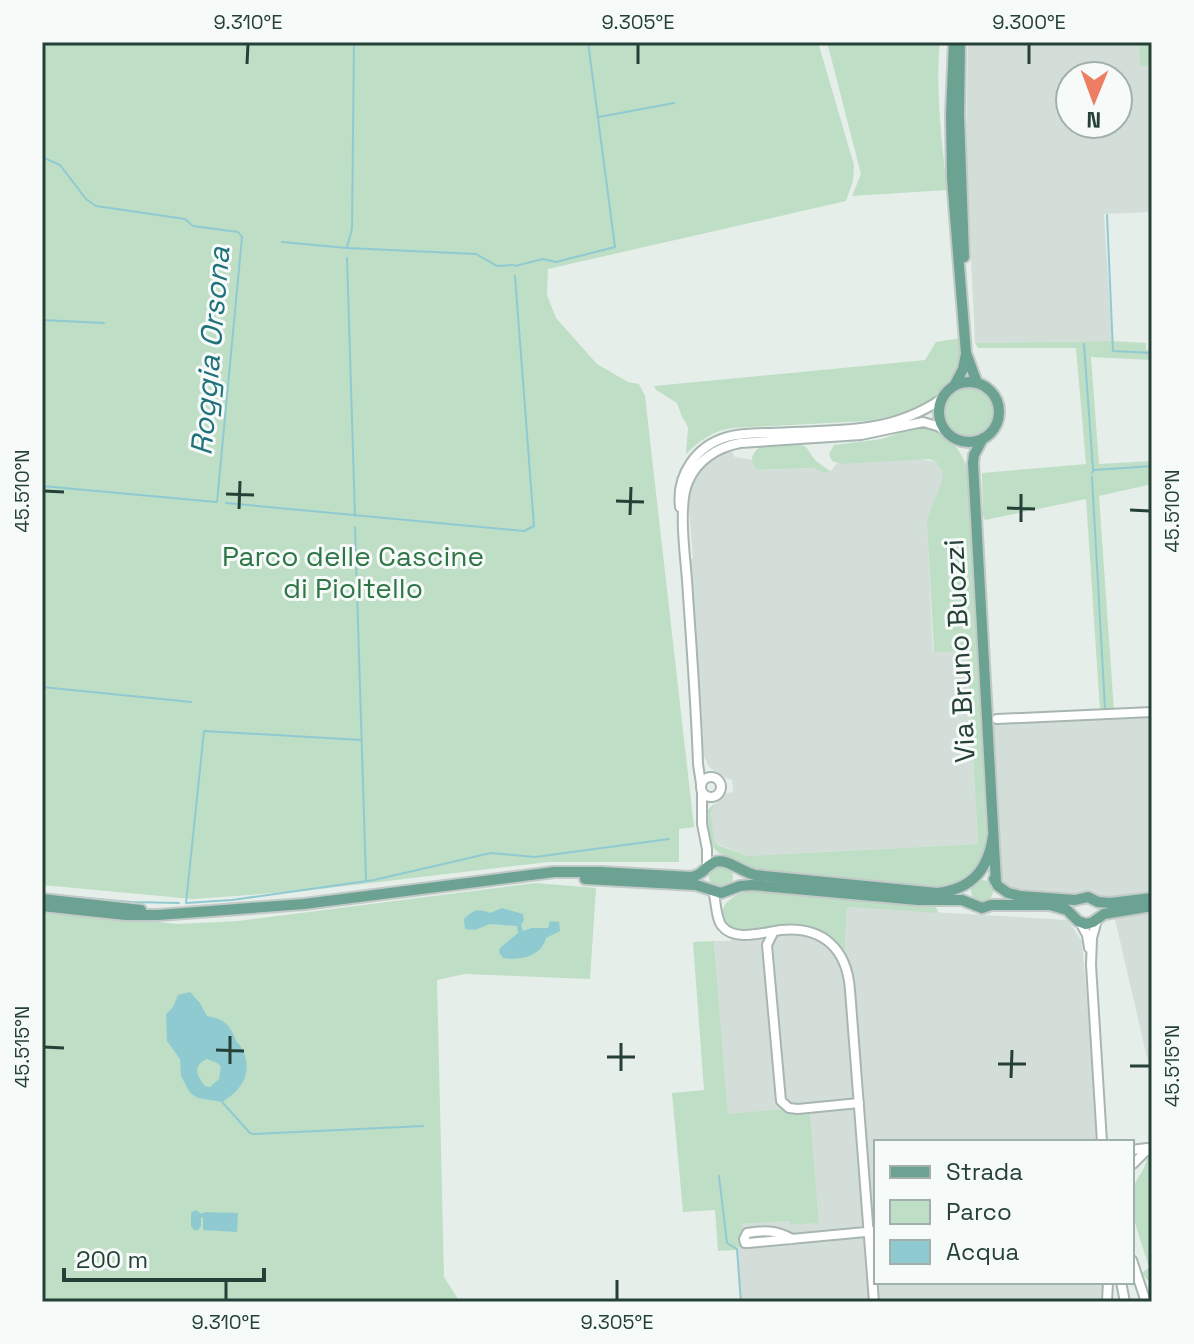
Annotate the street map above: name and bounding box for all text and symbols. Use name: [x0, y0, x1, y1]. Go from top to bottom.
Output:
text: 9.310°E: [214, 9, 282, 35]
text: 9.305°E: [602, 9, 674, 35]
text: 9.300°E: [992, 9, 1066, 35]
north arrow: [1054, 60, 1134, 140]
text: N: [1086, 106, 1101, 134]
water label: Roggia Orsona: [181, 244, 239, 457]
text: 45.510°N: [9, 449, 35, 533]
text: 45.510°N: [1159, 469, 1185, 553]
park label: Parco delle Cascine di Pioltello: [222, 538, 484, 606]
street label: Via Bruno Buozzi: [935, 538, 983, 764]
text: 45.515°N: [9, 1006, 35, 1088]
text: 45.515°N: [1159, 1025, 1185, 1107]
legend: [874, 1140, 1134, 1284]
text: Strada: [946, 1156, 1023, 1187]
text: Parco: [946, 1196, 1012, 1227]
scale bar: [64, 1232, 264, 1282]
text: Acqua: [946, 1236, 1020, 1267]
text: 200 m: [76, 1244, 148, 1275]
text: 9.310°E: [192, 1309, 260, 1335]
text: 9.305°E: [581, 1309, 653, 1335]

